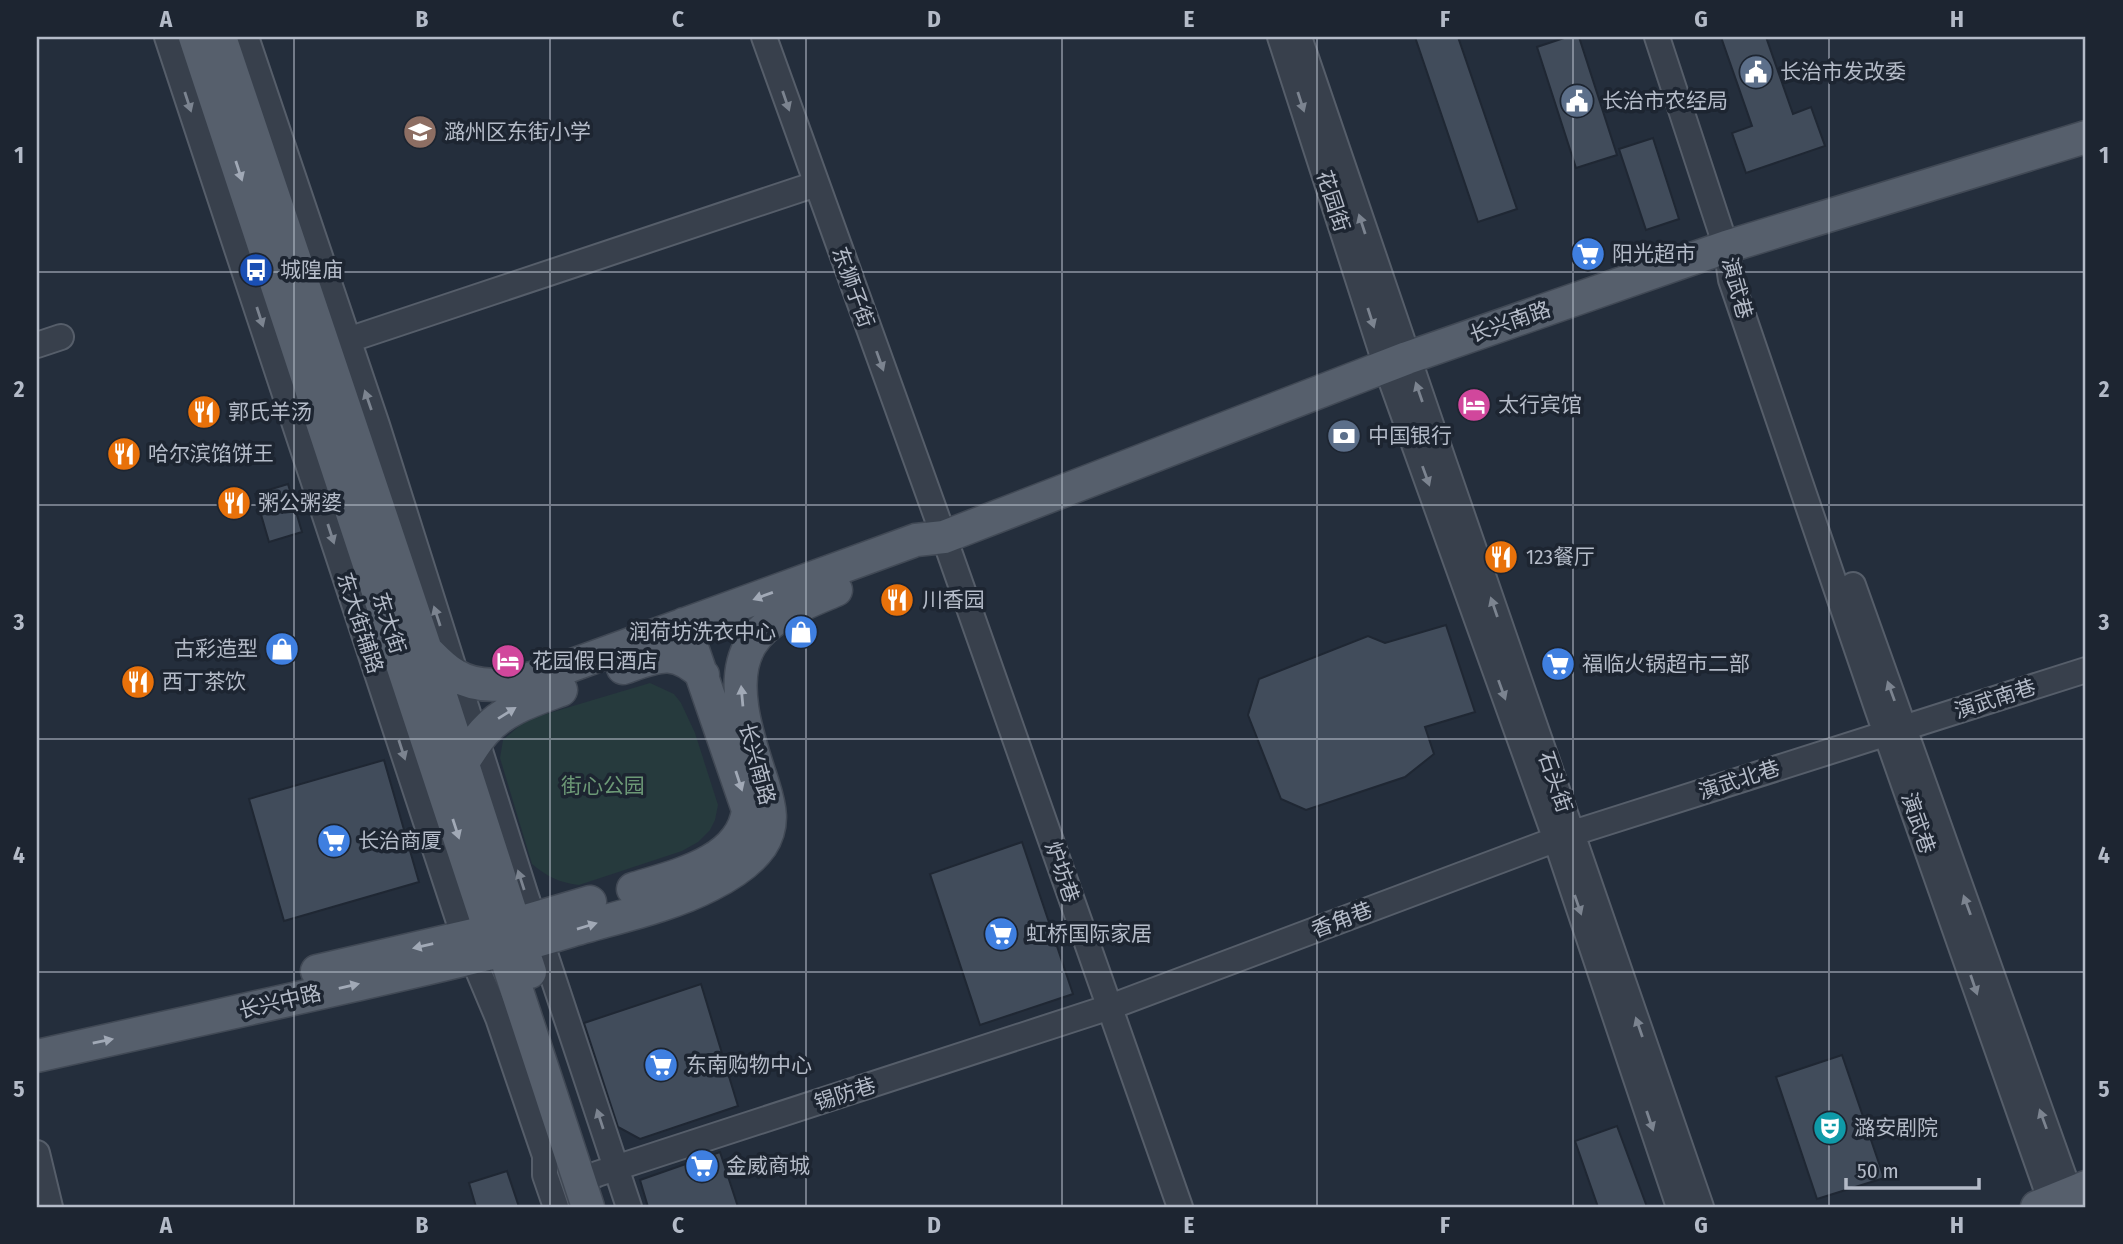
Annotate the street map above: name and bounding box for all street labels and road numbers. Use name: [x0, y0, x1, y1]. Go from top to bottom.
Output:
street label: 花园街: [1311, 167, 1355, 235]
street label: 东狮子街: [826, 243, 880, 331]
street label: 演武巷: [1716, 254, 1758, 322]
street label: 长兴南路: [1466, 296, 1554, 348]
street label: 东大街辅路: [332, 569, 388, 677]
street label: 东大街: [367, 589, 411, 657]
street label: 演武南巷: [1951, 674, 2039, 724]
street label: 长兴南路: [734, 720, 780, 808]
street label: 石头街: [1532, 748, 1578, 816]
street label: 演武北巷: [1695, 755, 1783, 805]
street label: 演武巷: [1895, 789, 1941, 857]
street label: 炉坊巷: [1039, 838, 1085, 906]
street label: 香角巷: [1308, 897, 1376, 943]
street label: 长兴中路: [236, 980, 324, 1024]
street label: 锡防巷: [811, 1072, 879, 1116]

